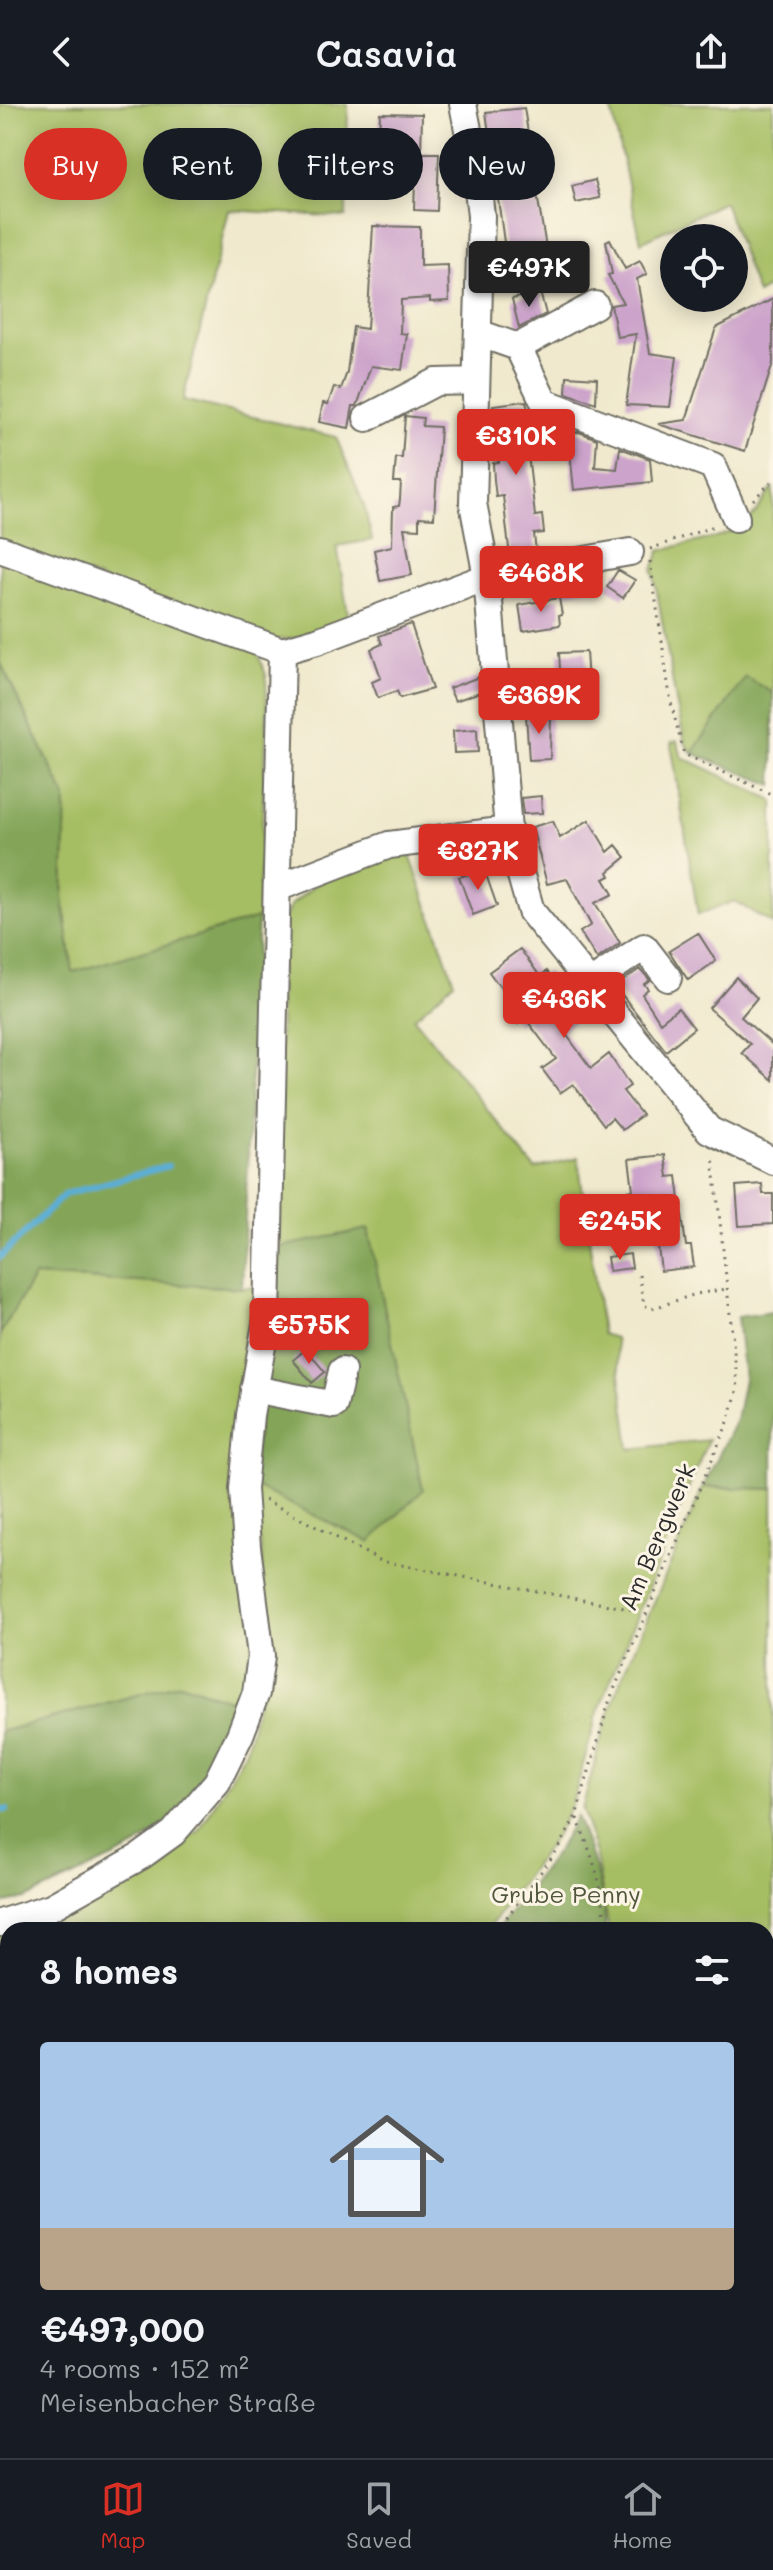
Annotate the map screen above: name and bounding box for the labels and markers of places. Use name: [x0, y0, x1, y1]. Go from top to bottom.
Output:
pin: €497K: [473, 241, 585, 309]
pin: €310K: [460, 409, 572, 477]
pin: €468K: [485, 546, 597, 614]
pin: €369K: [483, 668, 595, 736]
pin: €327K: [422, 824, 534, 892]
pin: €436K: [508, 972, 620, 1040]
pin: €245K: [564, 1194, 676, 1262]
pin: €575K: [253, 1298, 365, 1366]

